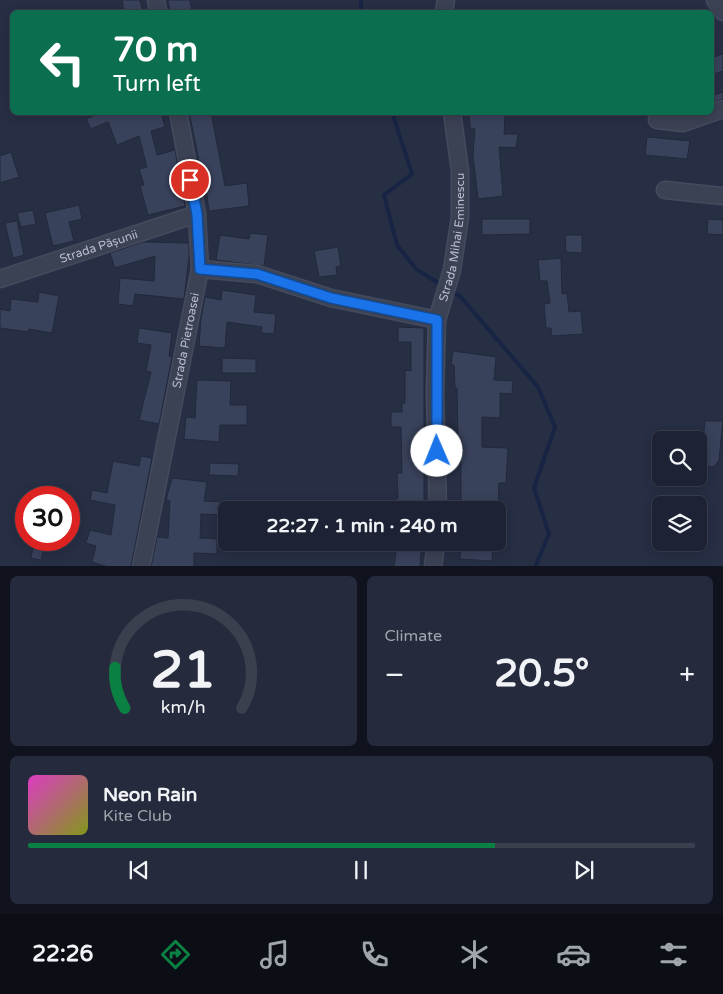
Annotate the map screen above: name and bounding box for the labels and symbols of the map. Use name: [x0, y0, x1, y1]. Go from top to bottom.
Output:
pin: [169, 159, 211, 201]
street label: Strada Mihai Eminescu: [436, 173, 467, 303]
street label: Strada Pășunii: [58, 227, 140, 266]
street label: Strada Pietroasei: [170, 291, 202, 389]
position arrow: [410, 424, 462, 476]
speed limit sign: 30: [15, 486, 80, 551]

